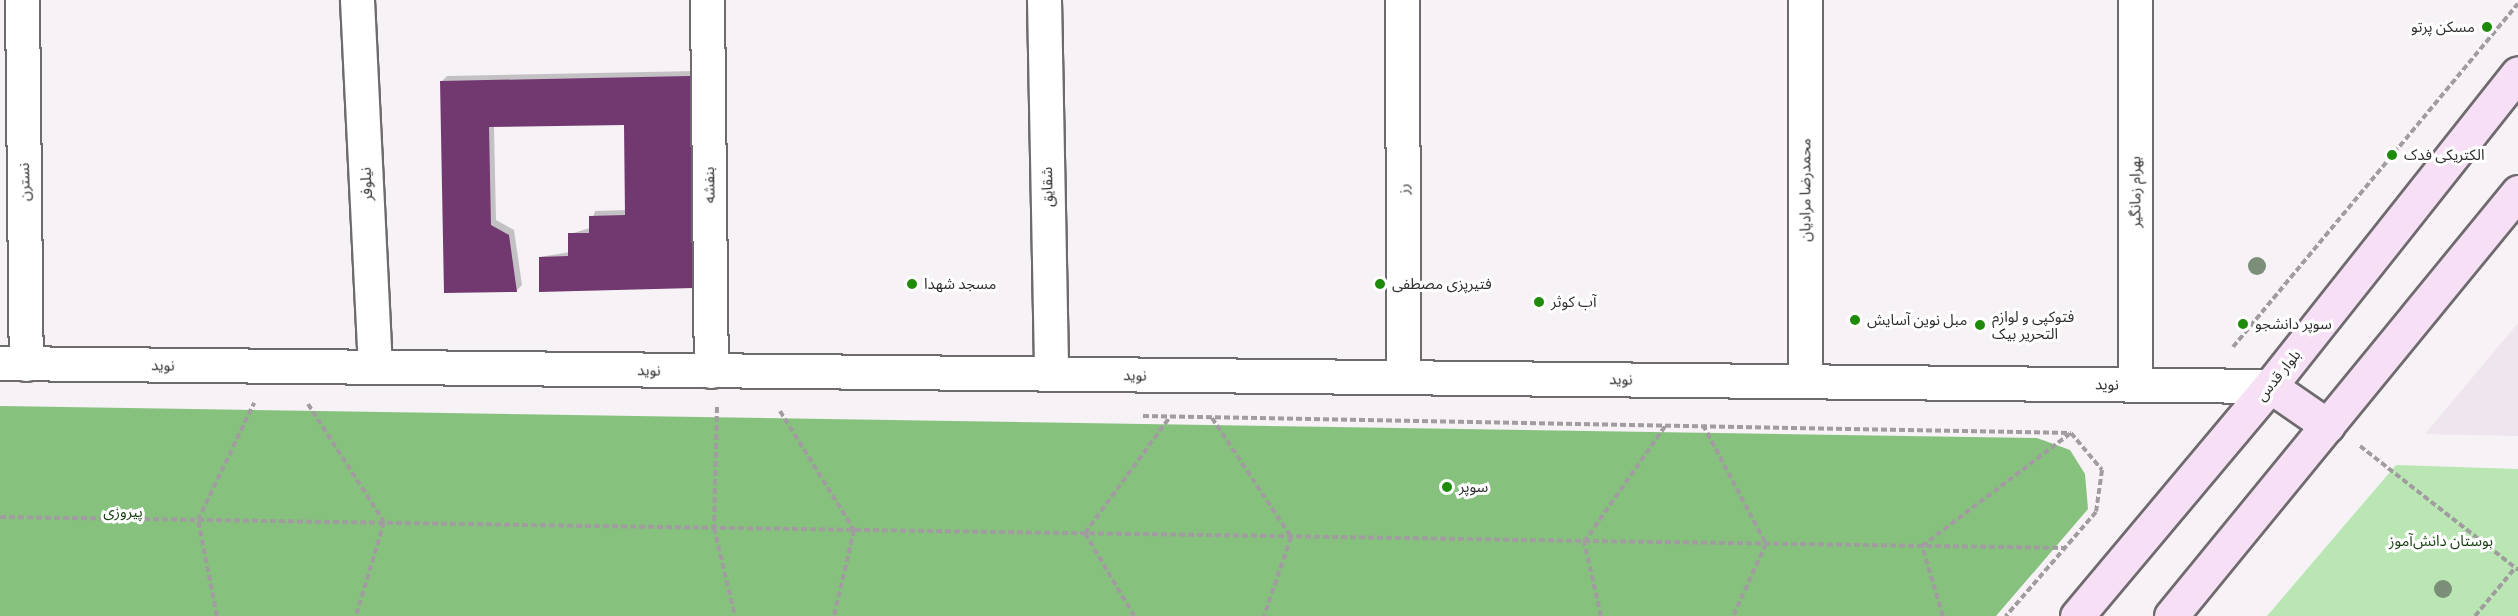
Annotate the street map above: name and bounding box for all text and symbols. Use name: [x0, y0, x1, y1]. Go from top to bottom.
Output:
place label: مسکن پرتو: [2411, 18, 2475, 36]
marker: مسکن پرتو: [2480, 20, 2494, 34]
street label: محمدرضا مرادیان: [1796, 138, 1814, 242]
place label: الکتریکی فدک: [2404, 146, 2484, 164]
marker: الکتریکی فدک: [2385, 148, 2399, 162]
street label: بهرام زمانگیر: [2126, 156, 2144, 228]
street label: نسترن: [15, 163, 33, 201]
street label: نیلوفر: [356, 167, 376, 201]
street label: بنفشه: [700, 167, 718, 203]
street label: شقایق: [1038, 167, 1056, 207]
street label: رز: [1394, 183, 1412, 195]
place label: مسجد شهدا: [924, 275, 996, 293]
place label: فتیرپزی مصطفی: [1392, 275, 1492, 293]
marker: مسجد شهدا: [905, 277, 919, 291]
marker: فتیرپزی مصطفی: [1373, 277, 1387, 291]
place label: آب کوثر: [1551, 293, 1596, 311]
marker: آب کوثر: [1532, 295, 1546, 309]
place label: فتوکپی و لوازم التحریر بیک: [1992, 307, 2074, 342]
place label: مبل نوین آسایش: [1867, 311, 1967, 329]
marker: مبل نوین آسایش: [1848, 313, 1862, 327]
place label: سوپر دانشجو: [2255, 315, 2332, 333]
marker: سوپر دانشجو: [2236, 317, 2250, 331]
marker: فتوکپی و لوازم التحریر بیک: [1973, 318, 1987, 332]
street label: بلوار قدس: [2252, 346, 2304, 404]
street label: نوید: [151, 356, 175, 374]
street label: نوید: [637, 361, 661, 379]
street label: نوید: [1123, 366, 1147, 384]
street label: نوید: [1609, 370, 1633, 388]
street label: نوید: [2095, 375, 2119, 393]
place label: سوپر: [1459, 478, 1488, 496]
marker: سوپر: [1440, 480, 1454, 494]
park label: پیروزی: [103, 503, 143, 521]
park label: بوستان دانش‌آموز: [2389, 532, 2493, 550]

